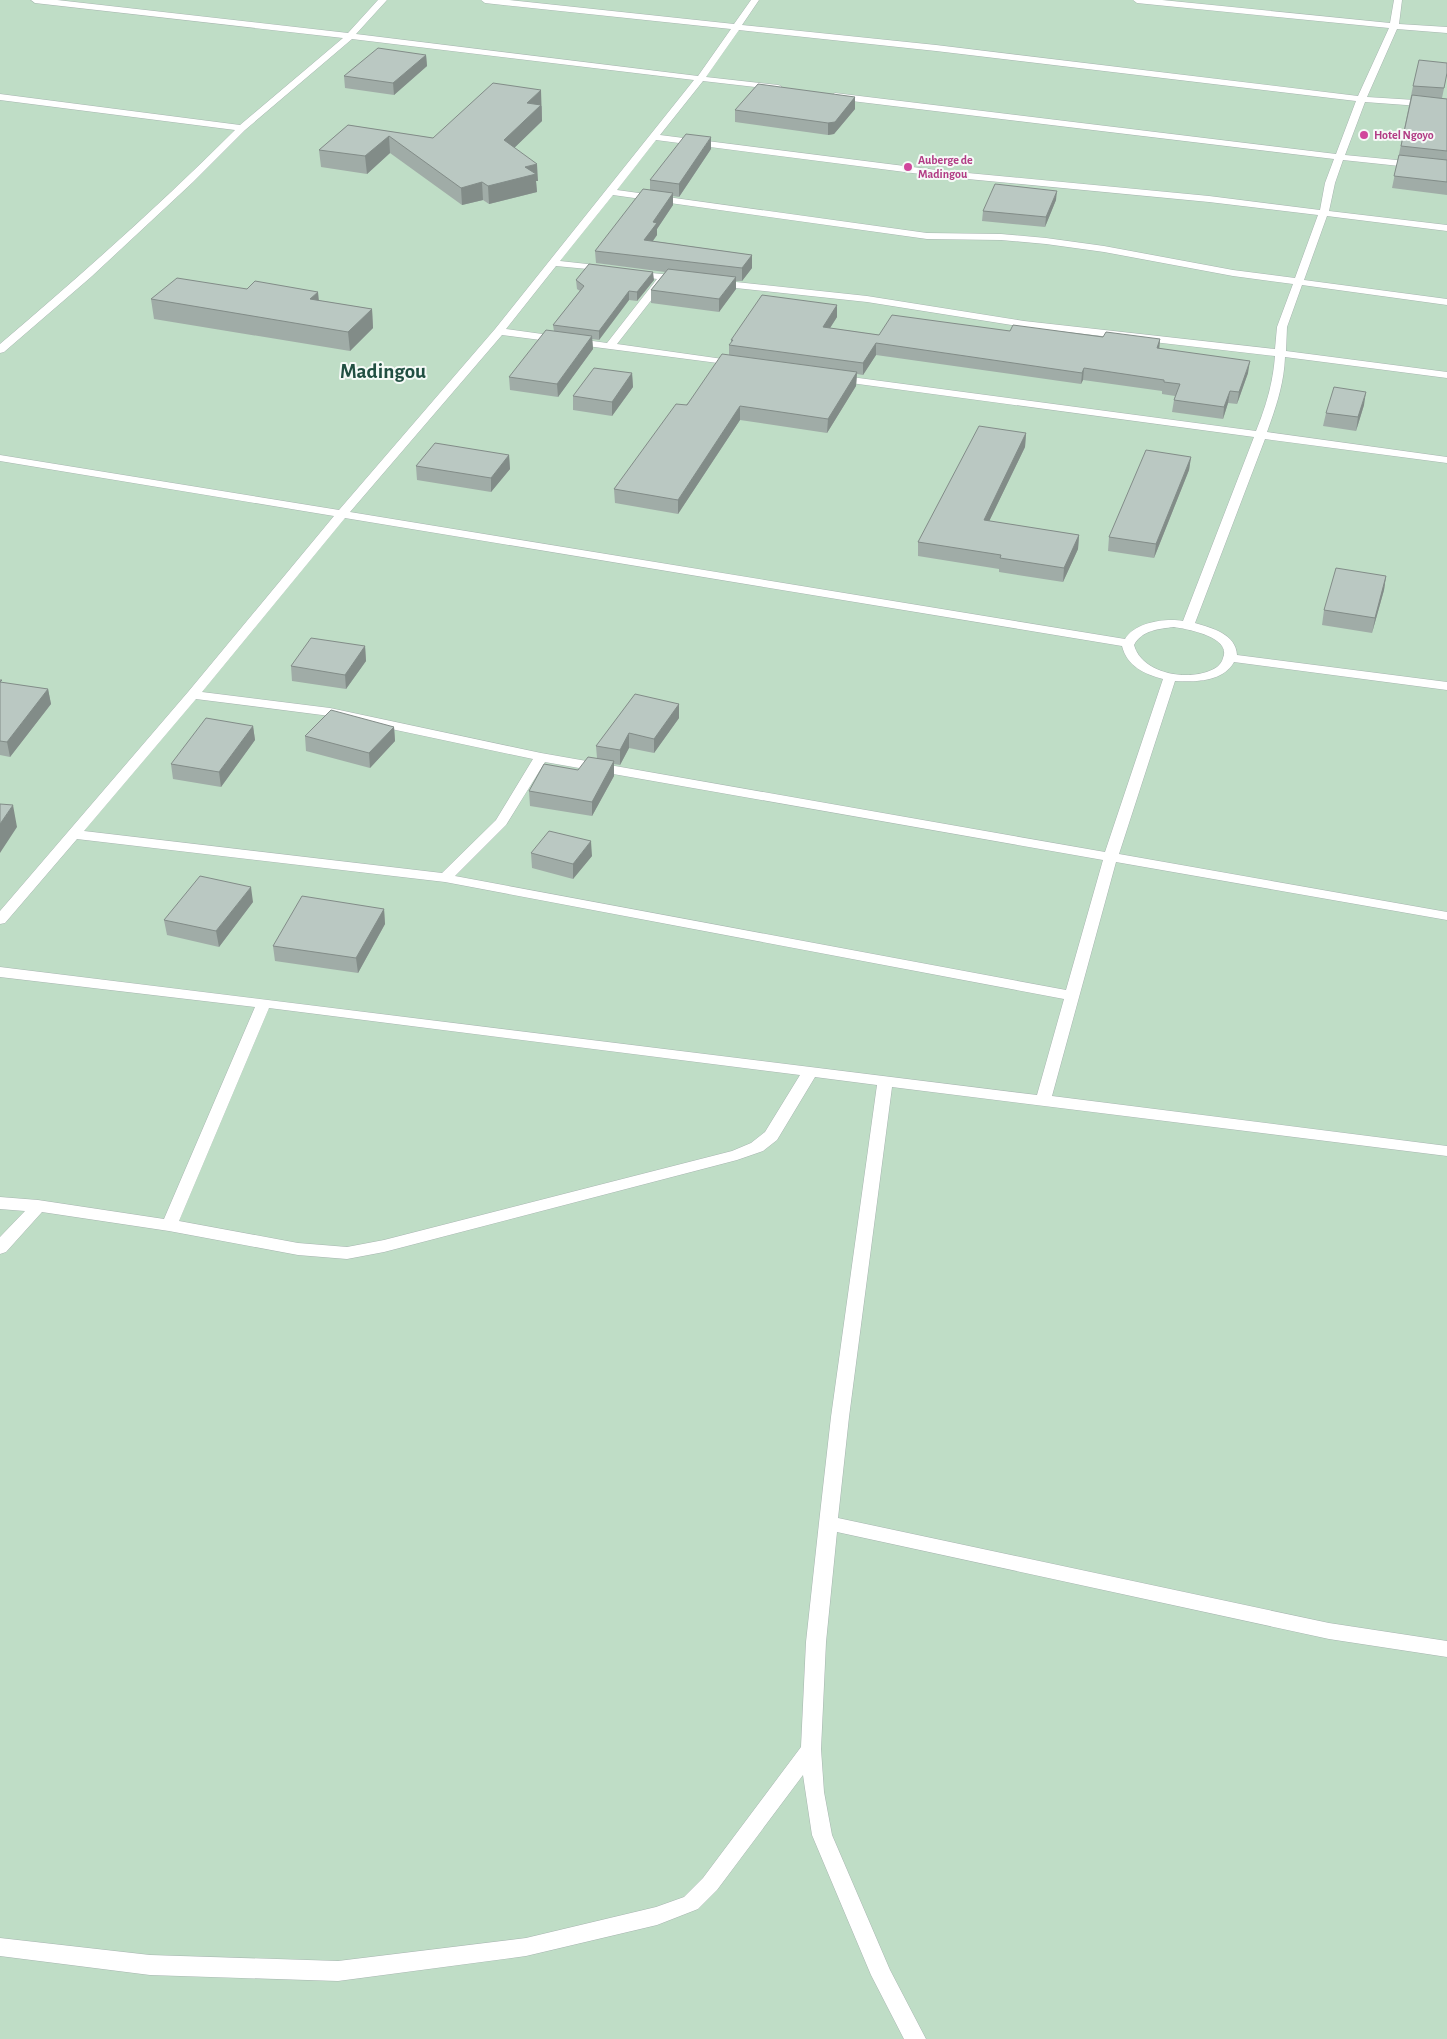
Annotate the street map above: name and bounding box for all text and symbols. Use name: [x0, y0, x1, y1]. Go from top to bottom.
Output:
marker: Hotel Ngoyo: [1358, 129, 1370, 141]
place label: Hotel Ngoyo: [1374, 129, 1434, 142]
place label: Auberge de Madingou: [918, 154, 973, 180]
marker: Auberge de Madingou: [902, 161, 914, 173]
district label: Madingou: [340, 361, 426, 382]

